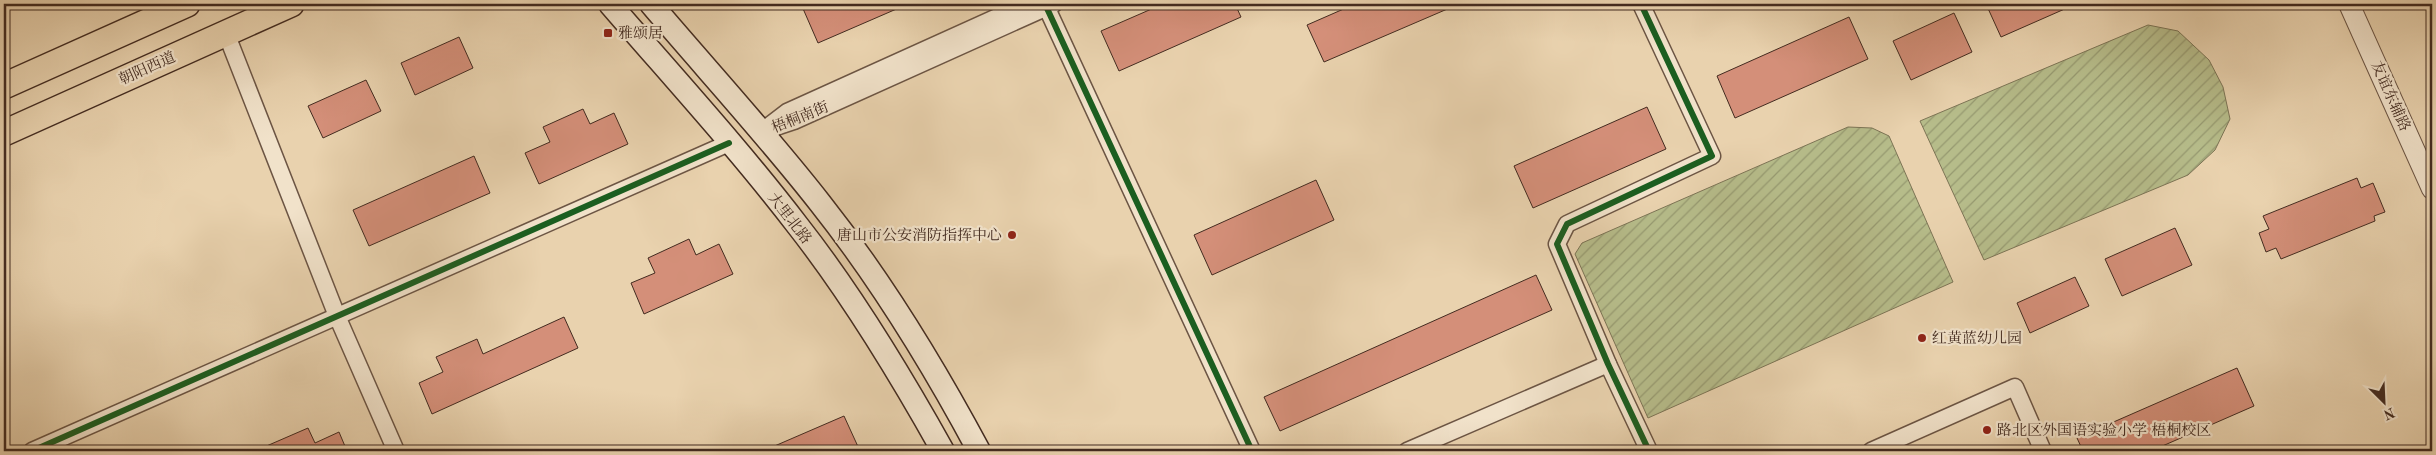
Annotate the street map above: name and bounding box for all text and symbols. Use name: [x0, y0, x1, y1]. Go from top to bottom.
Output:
place label: 雅颂居: [618, 25, 663, 42]
marker: 雅颂居: [602, 27, 614, 39]
street label: 朝阳西道: [116, 48, 178, 88]
street label: 友谊东辅路: [2368, 58, 2414, 134]
street label: 梧桐南街: [769, 98, 831, 137]
street label: 大里北路: [764, 189, 815, 247]
place label: 唐山市公安消防指挥中心: [837, 227, 1002, 244]
marker: 唐山市公安消防指挥中心: [1006, 229, 1018, 241]
place label: 红黄蓝幼儿园: [1932, 330, 2022, 347]
marker: 红黄蓝幼儿园: [1916, 332, 1928, 344]
north arrow: [2358, 378, 2408, 428]
text: N: [2381, 404, 2397, 422]
place label: 路北区外国语实验小学 梧桐校区: [1997, 422, 2211, 439]
marker: 路北区外国语实验小学 梧桐校区: [1981, 424, 1993, 436]

